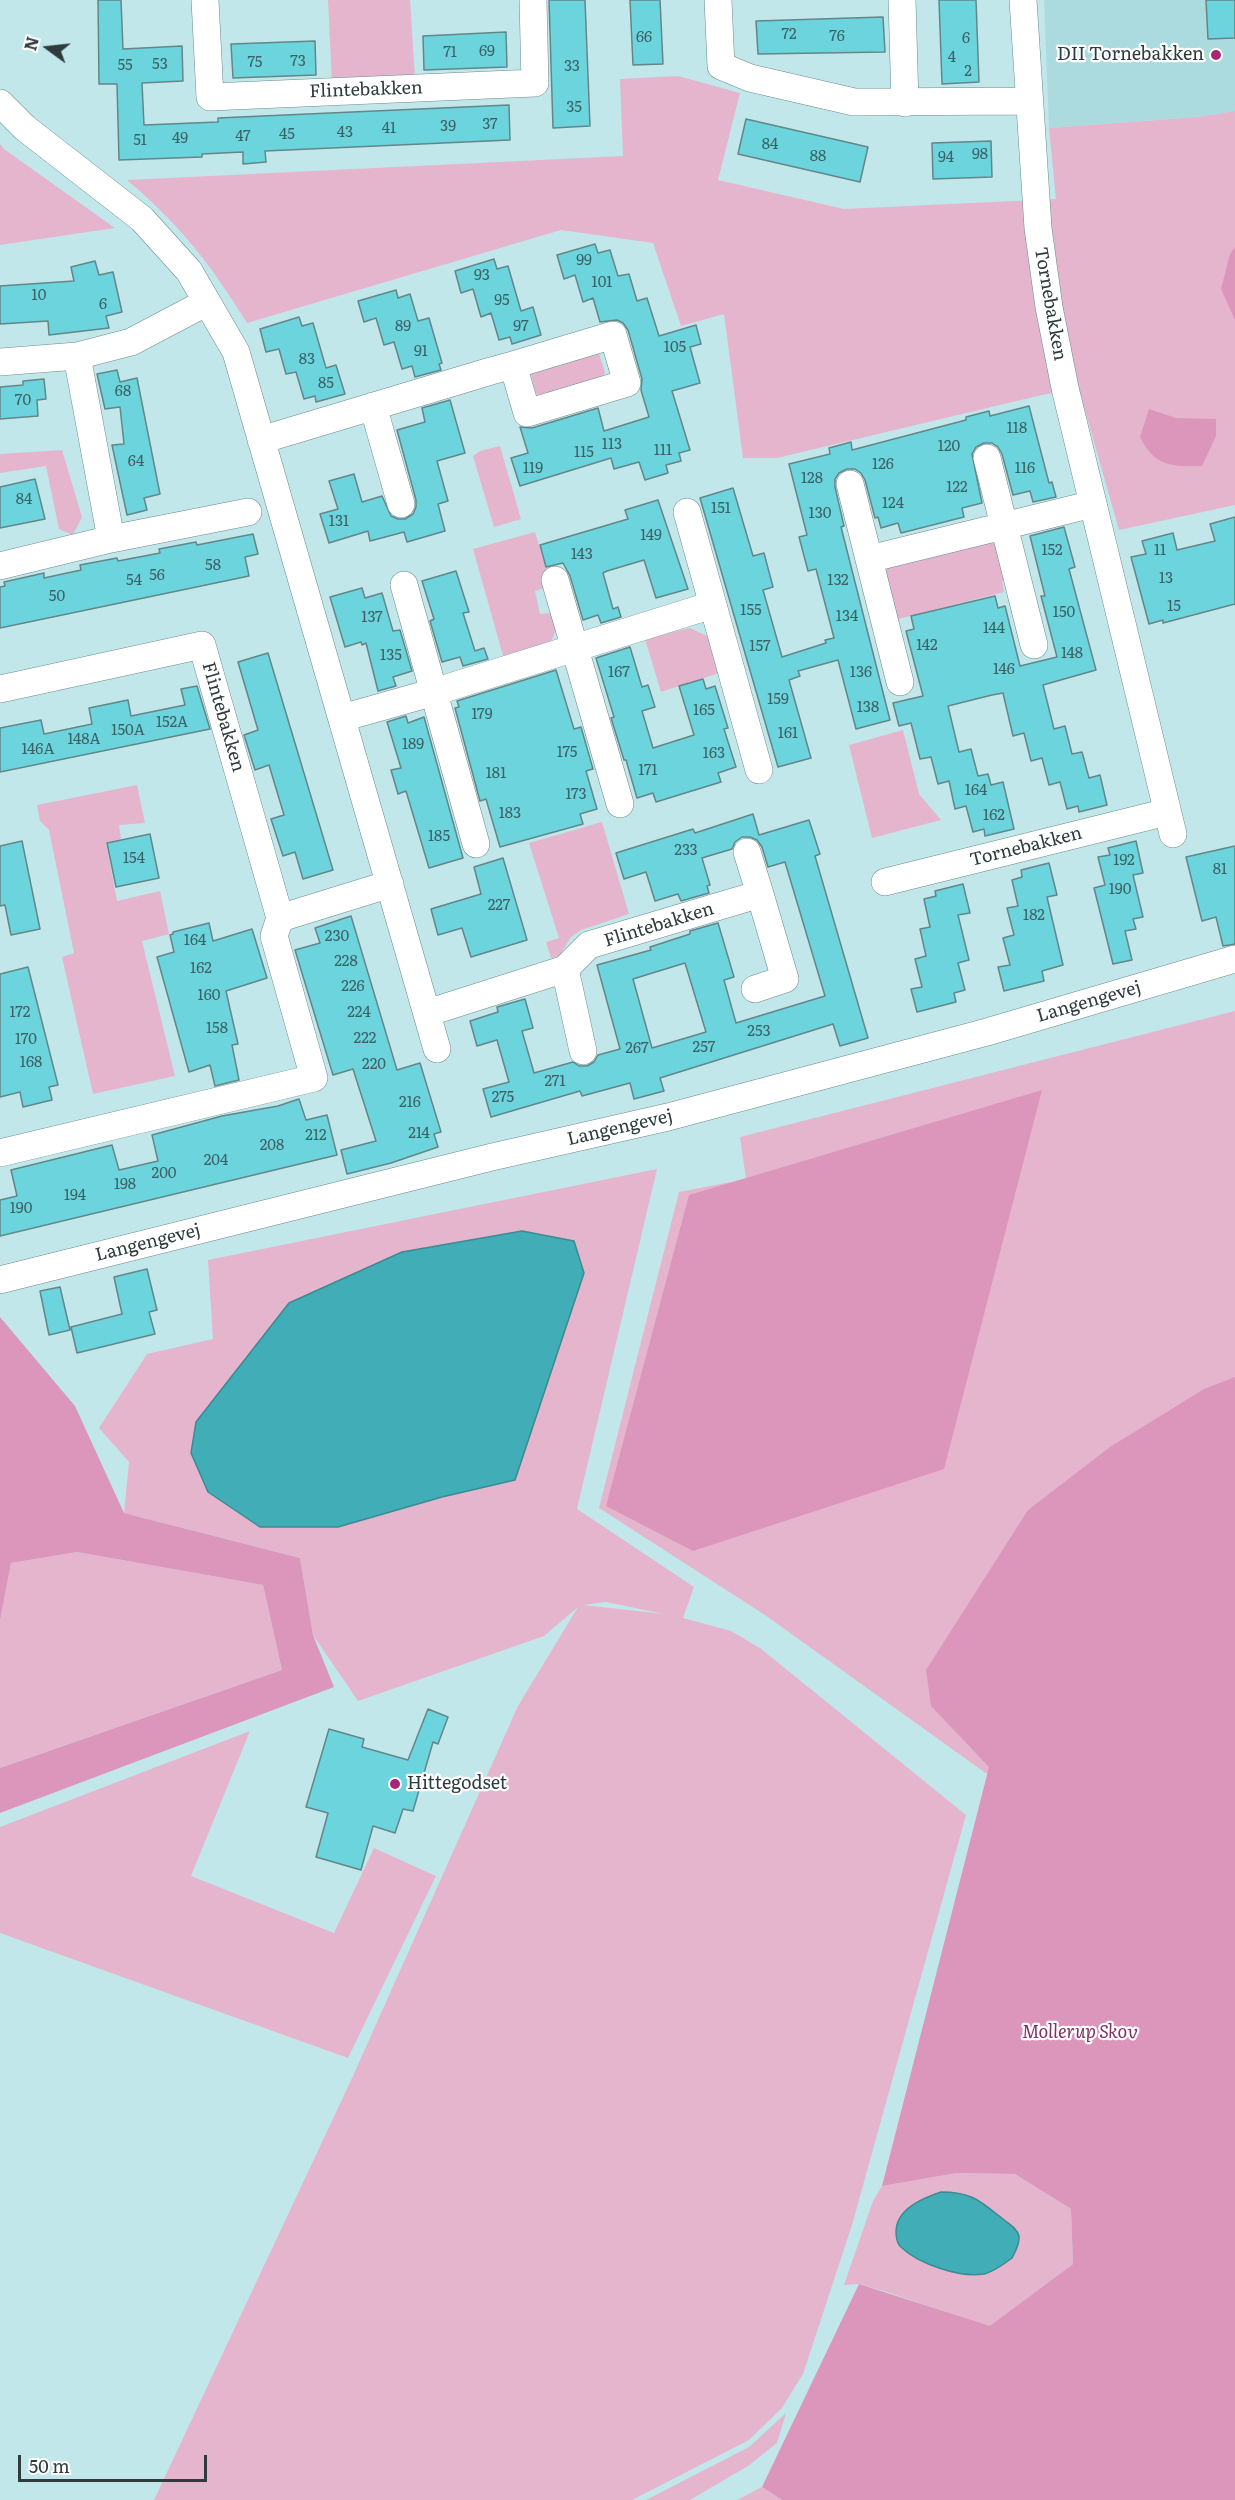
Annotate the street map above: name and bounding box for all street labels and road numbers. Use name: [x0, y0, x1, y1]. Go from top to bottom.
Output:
street label: Flintebakken: [309, 77, 423, 103]
street label: Tornebakken: [1029, 246, 1071, 362]
street label: Flintebakken: [197, 659, 249, 775]
street label: Tornebakken: [968, 823, 1084, 871]
street label: Flintebakken: [602, 898, 716, 952]
street label: Langengevej: [1034, 977, 1144, 1027]
street label: Langengevej: [565, 1105, 675, 1151]
street label: Langengevej: [93, 1220, 203, 1266]

